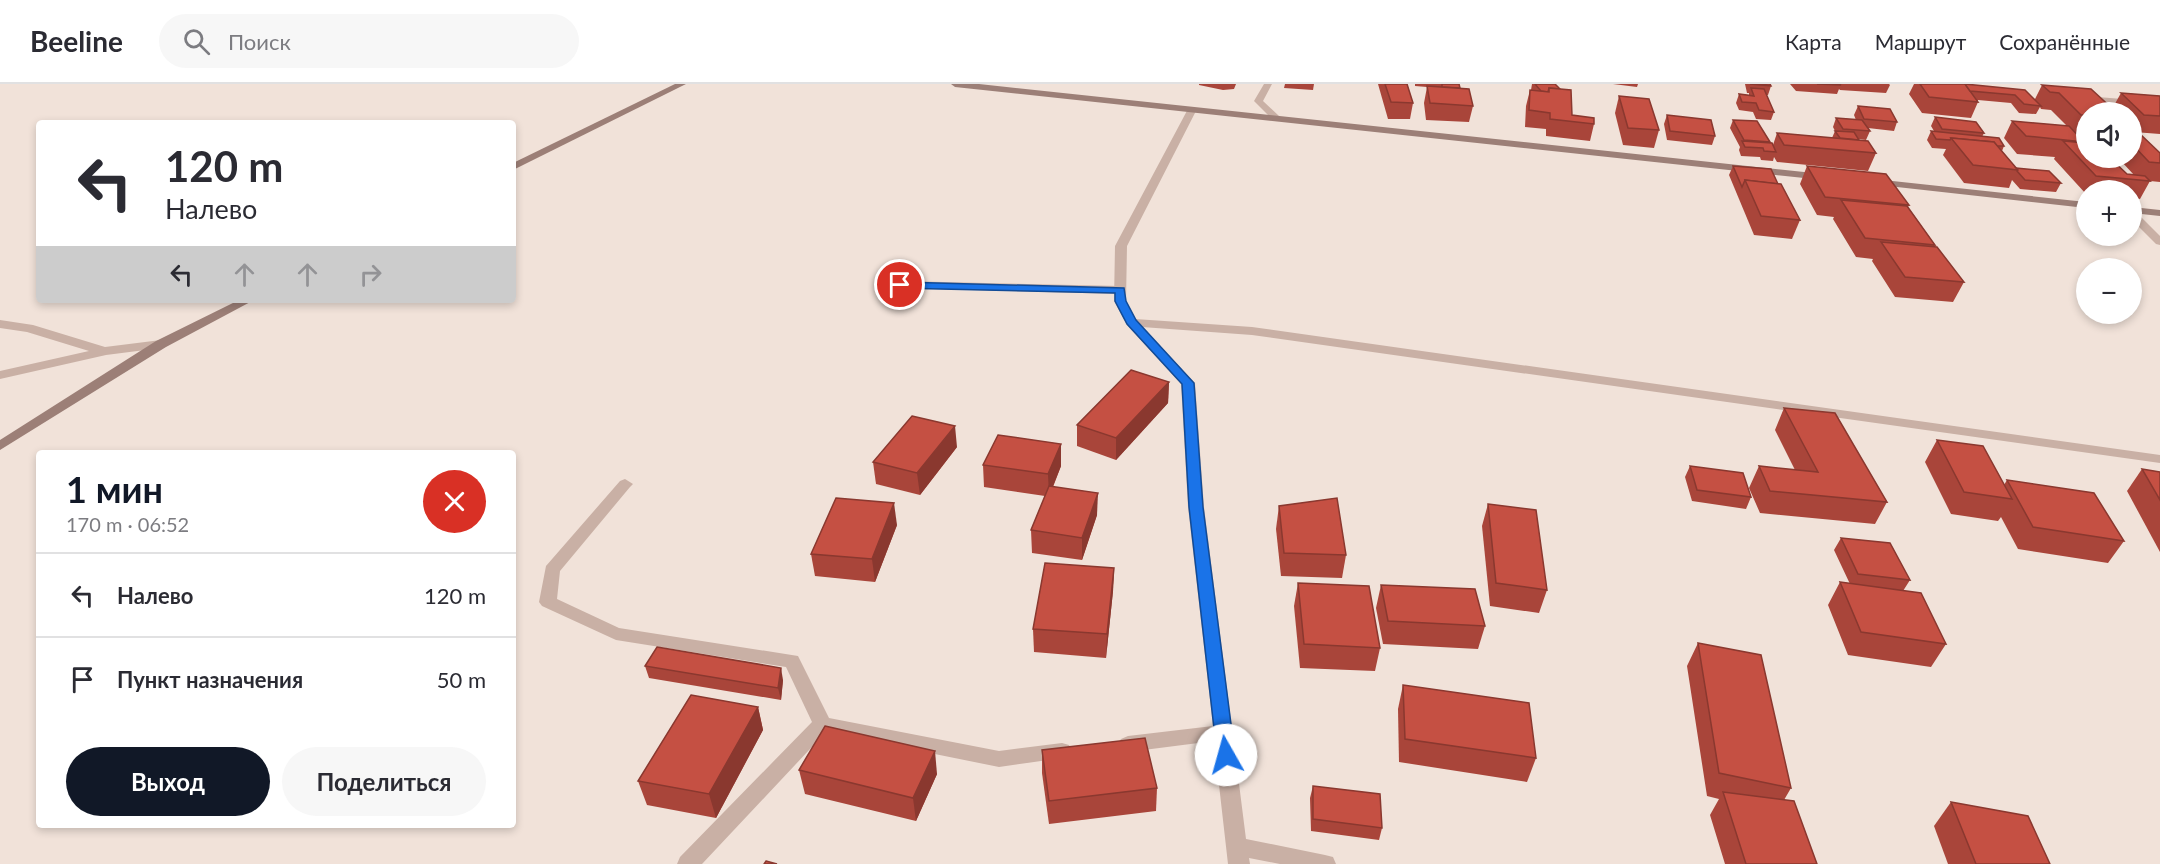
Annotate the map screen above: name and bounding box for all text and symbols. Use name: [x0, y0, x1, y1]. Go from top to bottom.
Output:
search box: [159, 14, 579, 68]
text: Beeline: [30, 24, 123, 58]
icon: search: [180, 25, 213, 58]
text: Поиск: [228, 28, 291, 55]
text: Карта: [1785, 29, 1842, 54]
text: Маршрут: [1875, 29, 1966, 54]
text: Сохранённые: [1999, 29, 2130, 54]
map controls: [2076, 102, 2142, 324]
button: sound: [2076, 102, 2142, 168]
text: 120 m: [165, 141, 283, 191]
icon: left: [66, 144, 144, 222]
button: +: [2076, 180, 2142, 246]
text: Налево: [165, 192, 257, 225]
icon: left: [165, 258, 198, 291]
icon: ahead: [228, 258, 261, 291]
icon: ahead: [291, 258, 324, 291]
icon: right: [354, 258, 387, 291]
button: −: [2076, 258, 2142, 324]
pin: [874, 259, 925, 310]
icon: arrive: [883, 268, 916, 301]
text: 1 мин: [66, 467, 163, 511]
button: close: [423, 470, 486, 533]
text: 170 m · 06:52: [66, 512, 189, 536]
icon: left: [66, 579, 99, 612]
text: Налево: [117, 582, 193, 609]
text: 120 m: [424, 582, 486, 609]
icon: arrive: [66, 663, 99, 696]
text: Пункт назначения: [117, 666, 303, 693]
text: 50 m: [437, 666, 486, 693]
position arrow: [1194, 723, 1258, 787]
button: Выход: [66, 747, 270, 816]
button: Поделиться: [282, 747, 486, 816]

